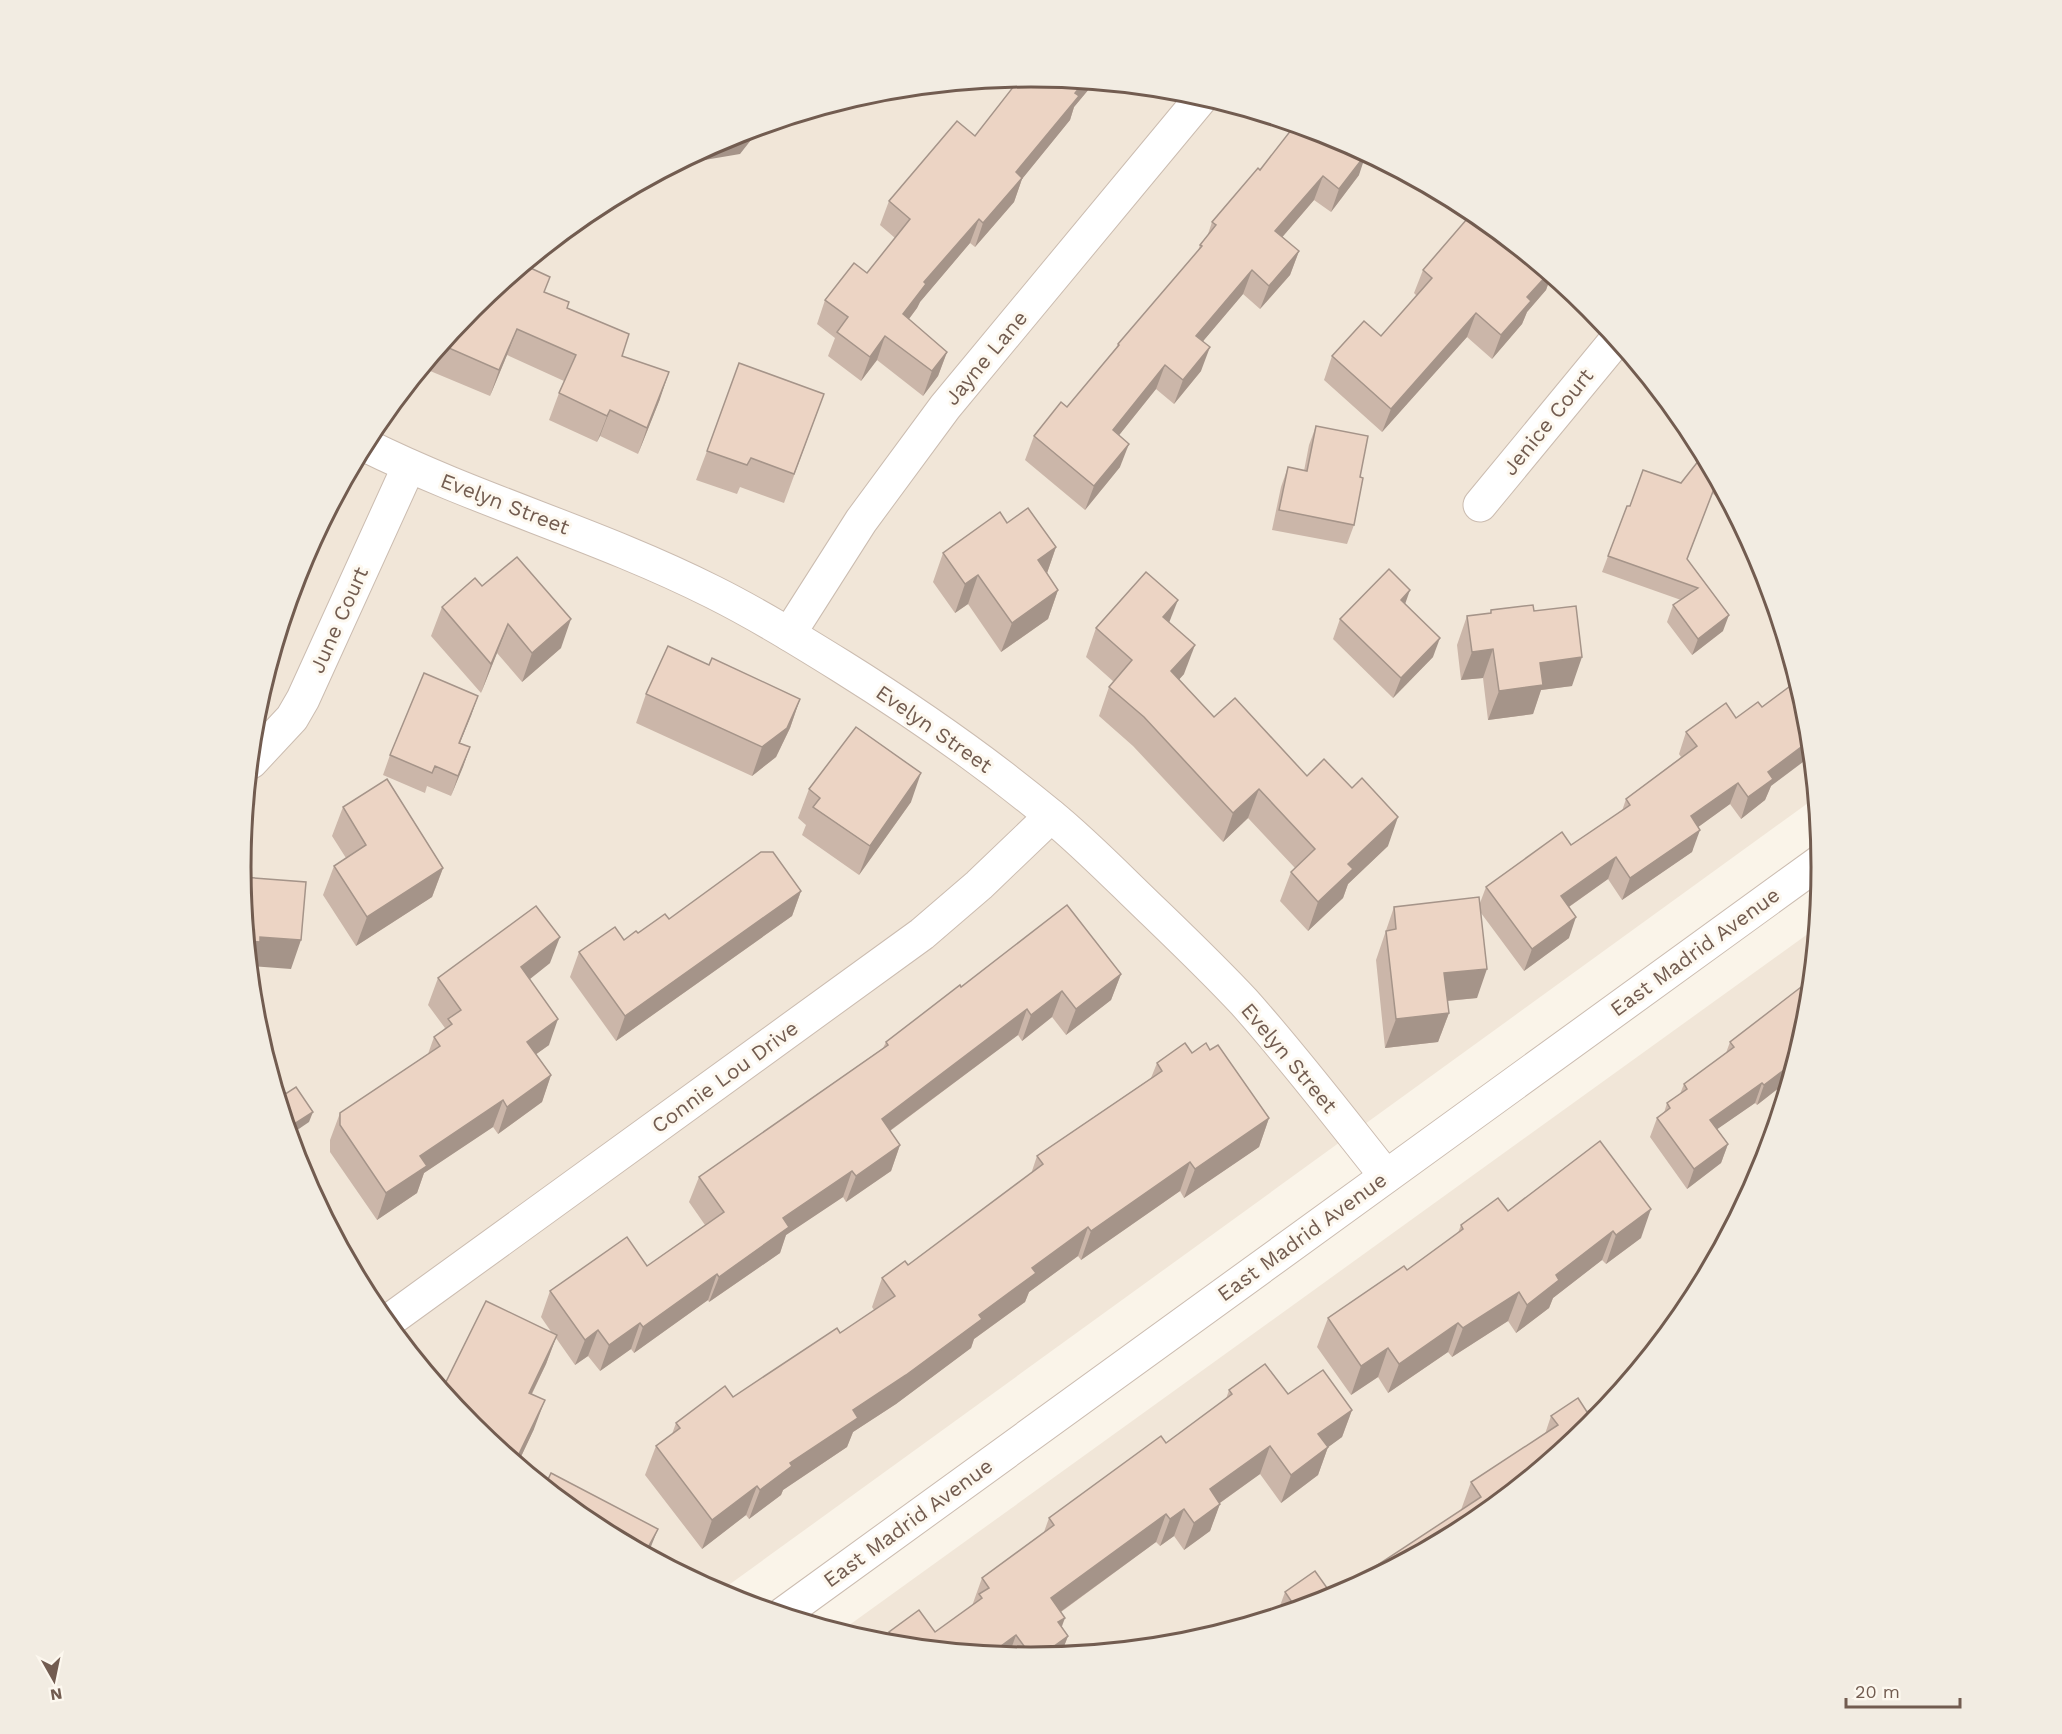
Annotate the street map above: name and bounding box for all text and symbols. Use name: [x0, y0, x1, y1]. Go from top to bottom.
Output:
street label: Jayne Lane: [939, 305, 1032, 410]
street label: Jenice Court: [1497, 363, 1598, 480]
street label: Evelyn Street: [437, 468, 573, 540]
street label: June Court: [304, 563, 373, 677]
street label: Evelyn Street: [871, 679, 997, 778]
street label: East Madrid Avenue: [1605, 882, 1784, 1021]
street label: Evelyn Street: [1236, 998, 1343, 1118]
street label: Connie Lou Drive: [647, 1015, 803, 1138]
street label: East Madrid Avenue: [1212, 1167, 1391, 1306]
street label: East Madrid Avenue: [818, 1453, 997, 1592]
north arrow: [24, 1650, 84, 1710]
scale bar: [1846, 1671, 1960, 1709]
text: 20 m: [1855, 1681, 1900, 1702]
text: N: [49, 1684, 64, 1705]

